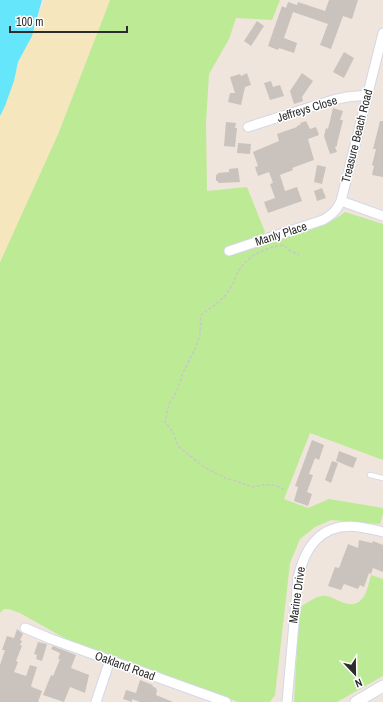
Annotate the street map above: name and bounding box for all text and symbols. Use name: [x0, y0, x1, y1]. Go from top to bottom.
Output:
scale bar: [10, 8, 127, 34]
text: 100 m: [16, 14, 43, 30]
street label: Treasure Beach Road: [338, 88, 376, 184]
street label: Jeffreys Close: [275, 92, 339, 126]
street label: Manly Place: [253, 218, 309, 250]
street label: Marine Drive: [285, 566, 309, 624]
street label: Oakland Road: [93, 648, 157, 684]
north arrow: [335, 654, 375, 694]
text: N: [353, 676, 364, 691]

